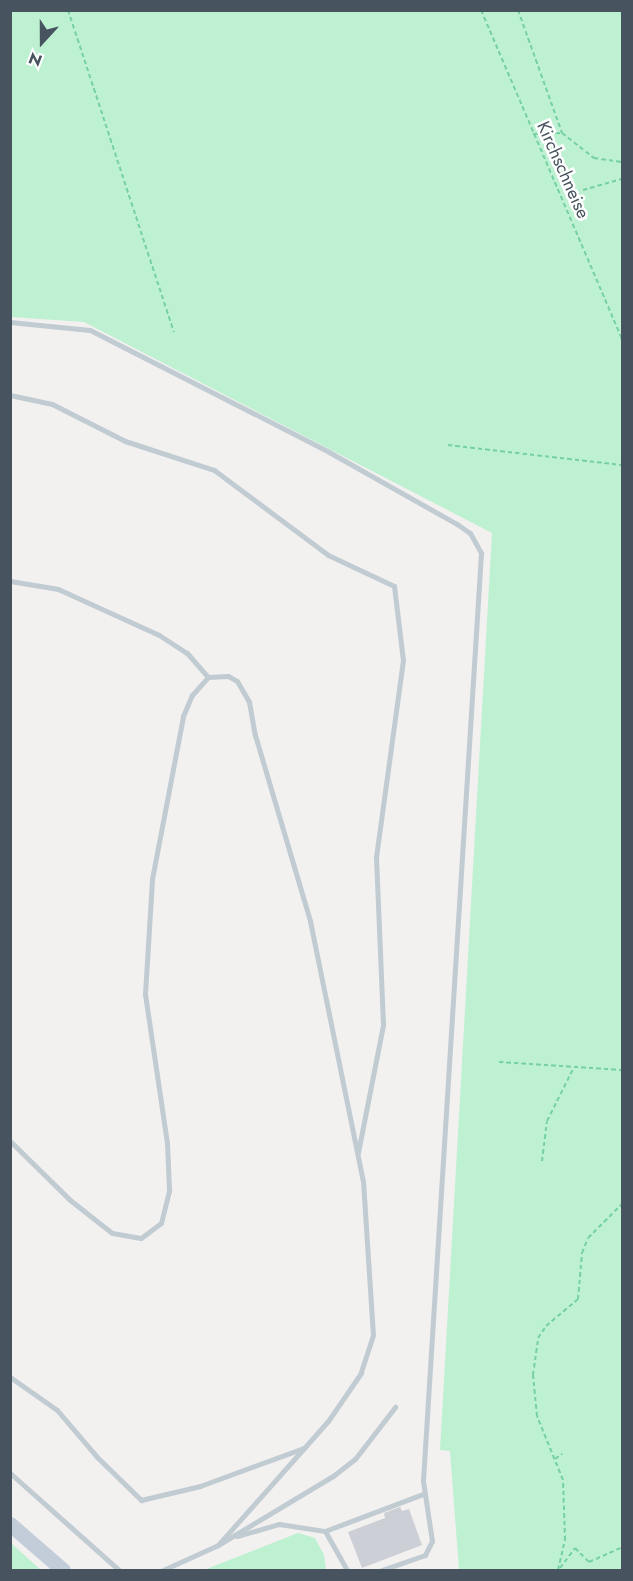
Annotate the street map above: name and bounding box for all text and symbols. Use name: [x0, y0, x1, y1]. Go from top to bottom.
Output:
north arrow: [12, 12, 72, 72]
text: N: [25, 46, 45, 72]
street label: Kirchschneise: [532, 118, 594, 222]

